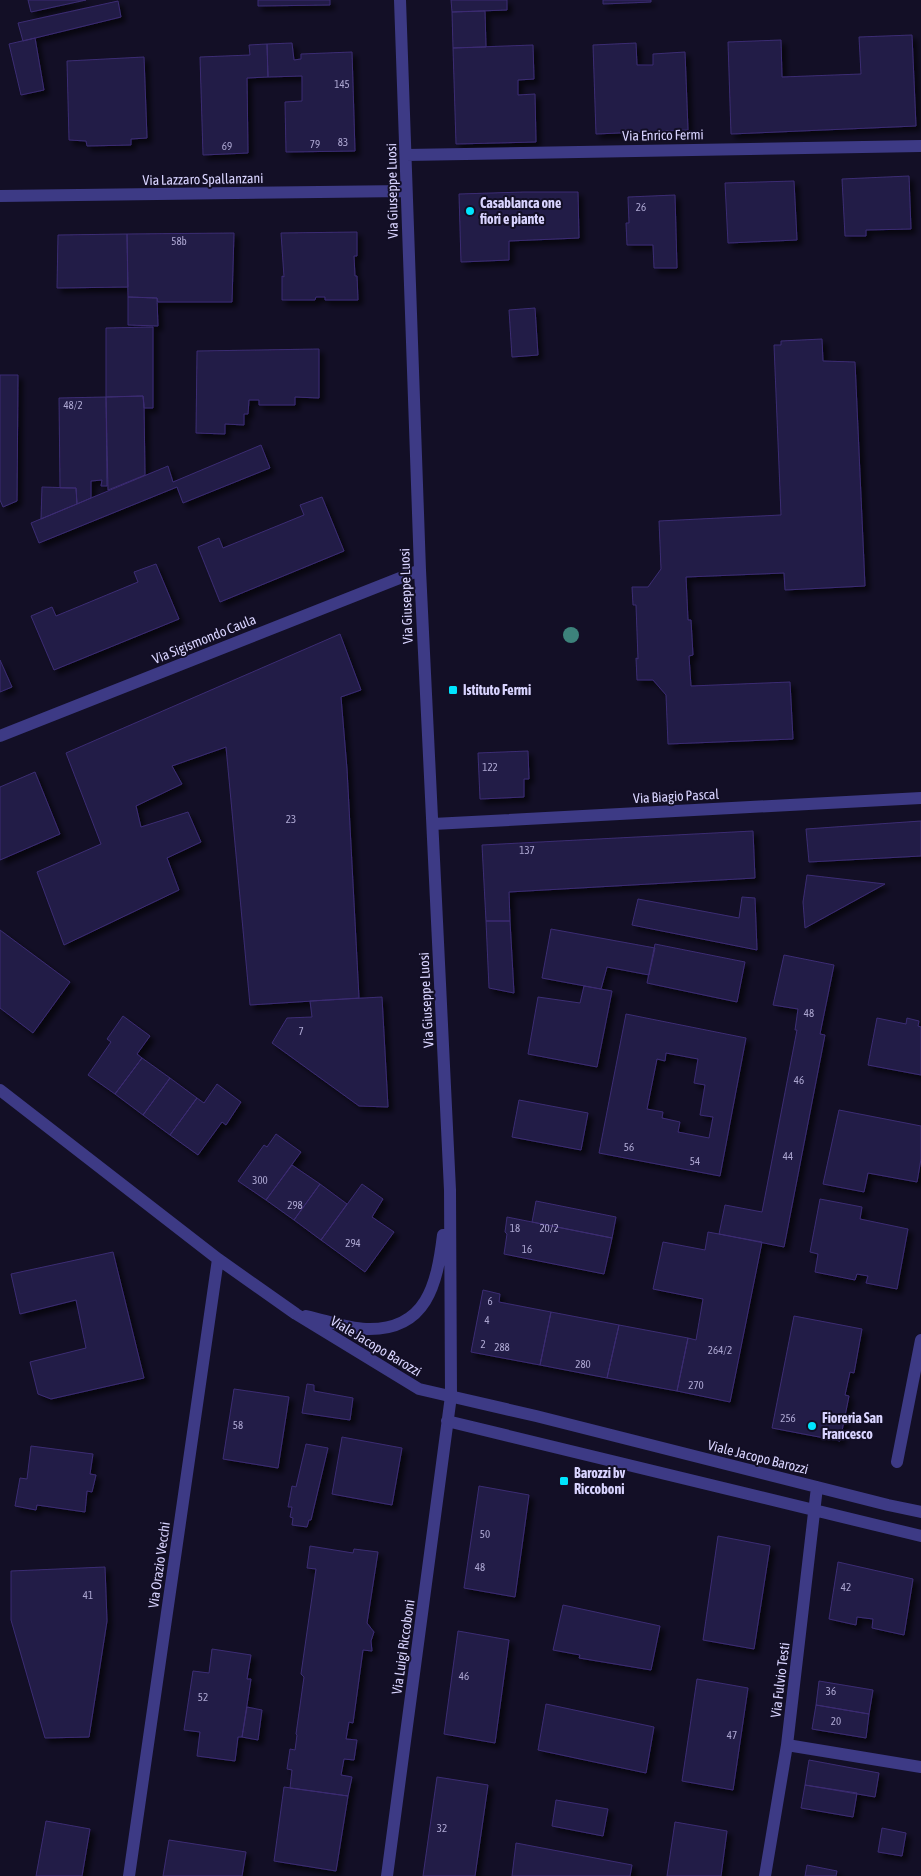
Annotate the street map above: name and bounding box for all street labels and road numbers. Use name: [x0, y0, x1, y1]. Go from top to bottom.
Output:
street label: Via Enrico Fermi: [622, 126, 704, 144]
street label: Via Giuseppe Luosi: [383, 143, 401, 239]
street label: Via Lazzaro Spallanzani: [142, 170, 264, 188]
street label: Via Giuseppe Luosi: [396, 548, 416, 644]
street label: Via Sigismondo Caula: [150, 611, 258, 667]
street label: Via Biagio Pascal: [633, 786, 720, 806]
street label: Via Giuseppe Luosi: [416, 952, 436, 1048]
street label: Viale Jacopo Barozzi: [328, 1313, 424, 1379]
street label: Viale Jacopo Barozzi: [706, 1437, 810, 1477]
street label: Via Orazio Vecchi: [145, 1521, 173, 1609]
street label: Via Luigi Riccoboni: [388, 1599, 418, 1695]
street label: Via Fulvio Testi: [767, 1641, 793, 1719]

